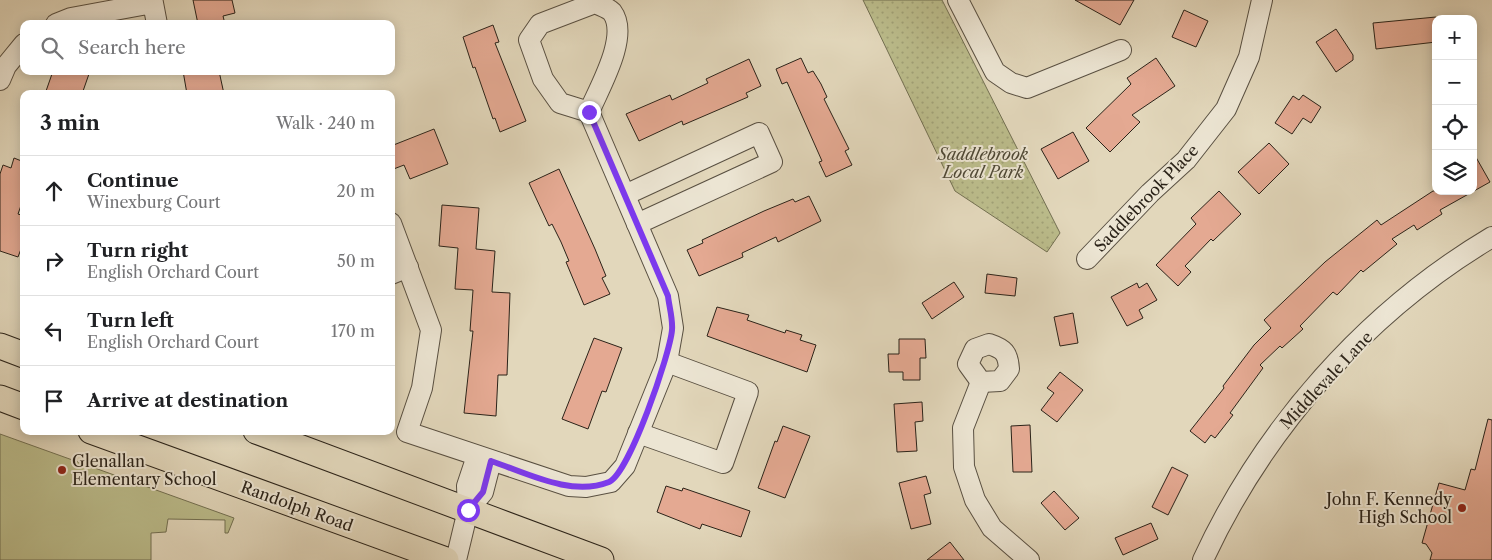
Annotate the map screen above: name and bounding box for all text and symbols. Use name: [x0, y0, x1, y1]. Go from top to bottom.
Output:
map controls: [1432, 15, 1477, 195]
button: +: [1432, 15, 1477, 60]
search box: [20, 20, 395, 75]
icon: search: [38, 34, 66, 62]
text: Search here: [78, 36, 186, 59]
button: −: [1432, 60, 1477, 105]
route end: [578, 101, 601, 124]
button: locate: [1432, 105, 1477, 150]
text: 3 min: [40, 110, 100, 135]
text: Walk · 240 m: [276, 113, 375, 133]
street label: Saddlebrook Place: [1090, 140, 1202, 256]
park label: Saddlebrook Local Park: [937, 144, 1029, 182]
button: layers: [1432, 150, 1477, 195]
text: Continue: [87, 169, 179, 192]
icon: ahead: [40, 177, 68, 205]
text: 20 m: [336, 181, 375, 201]
text: Winexburg Court: [87, 192, 220, 212]
text: Turn right: [87, 239, 188, 262]
icon: right: [40, 247, 68, 275]
text: 50 m: [337, 251, 375, 271]
text: English Orchard Court: [87, 262, 259, 282]
text: Turn left: [87, 309, 174, 332]
icon: left: [40, 317, 68, 345]
text: 170 m: [331, 321, 375, 341]
street label: Middlevale Lane: [1276, 327, 1376, 433]
text: English Orchard Court: [87, 332, 259, 352]
icon: arrive: [40, 387, 68, 415]
text: Arrive at destination: [87, 389, 288, 412]
place label: Glenallan Elementary School: [72, 451, 217, 489]
marker: Glenallan Elementary School: [56, 464, 68, 476]
street label: Randolph Road: [238, 476, 356, 536]
place label: John F. Kennedy High School: [1323, 489, 1453, 527]
route start: [457, 499, 480, 522]
marker: John F. Kennedy High School: [1456, 502, 1468, 514]

